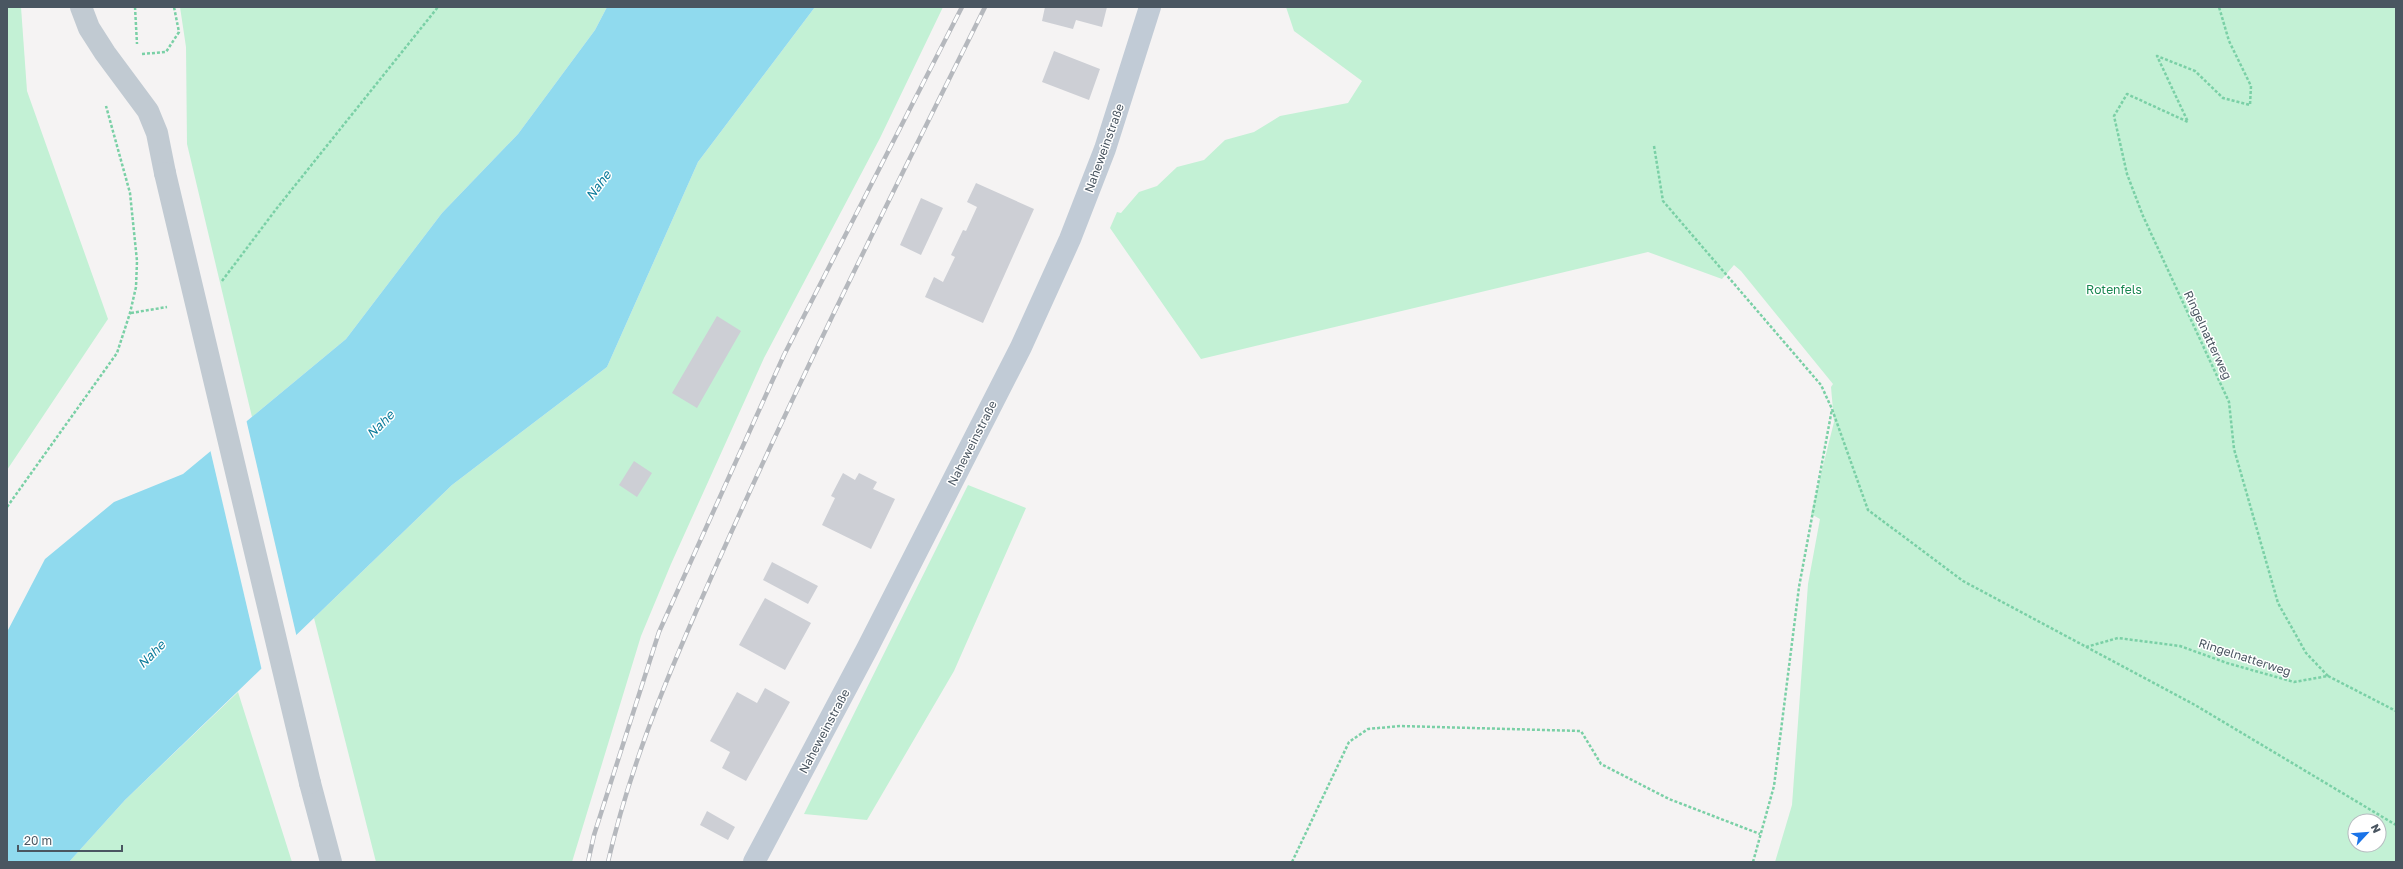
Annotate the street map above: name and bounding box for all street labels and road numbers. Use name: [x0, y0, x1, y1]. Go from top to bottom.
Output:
street label: Naheweinstraße: [1081, 101, 1127, 195]
street label: Ringelnatterweg: [2181, 288, 2235, 382]
street label: Naheweinstraße: [944, 398, 1000, 488]
street label: Ringelnatterweg: [2197, 635, 2293, 679]
street label: Naheweinstraße: [795, 686, 853, 776]

